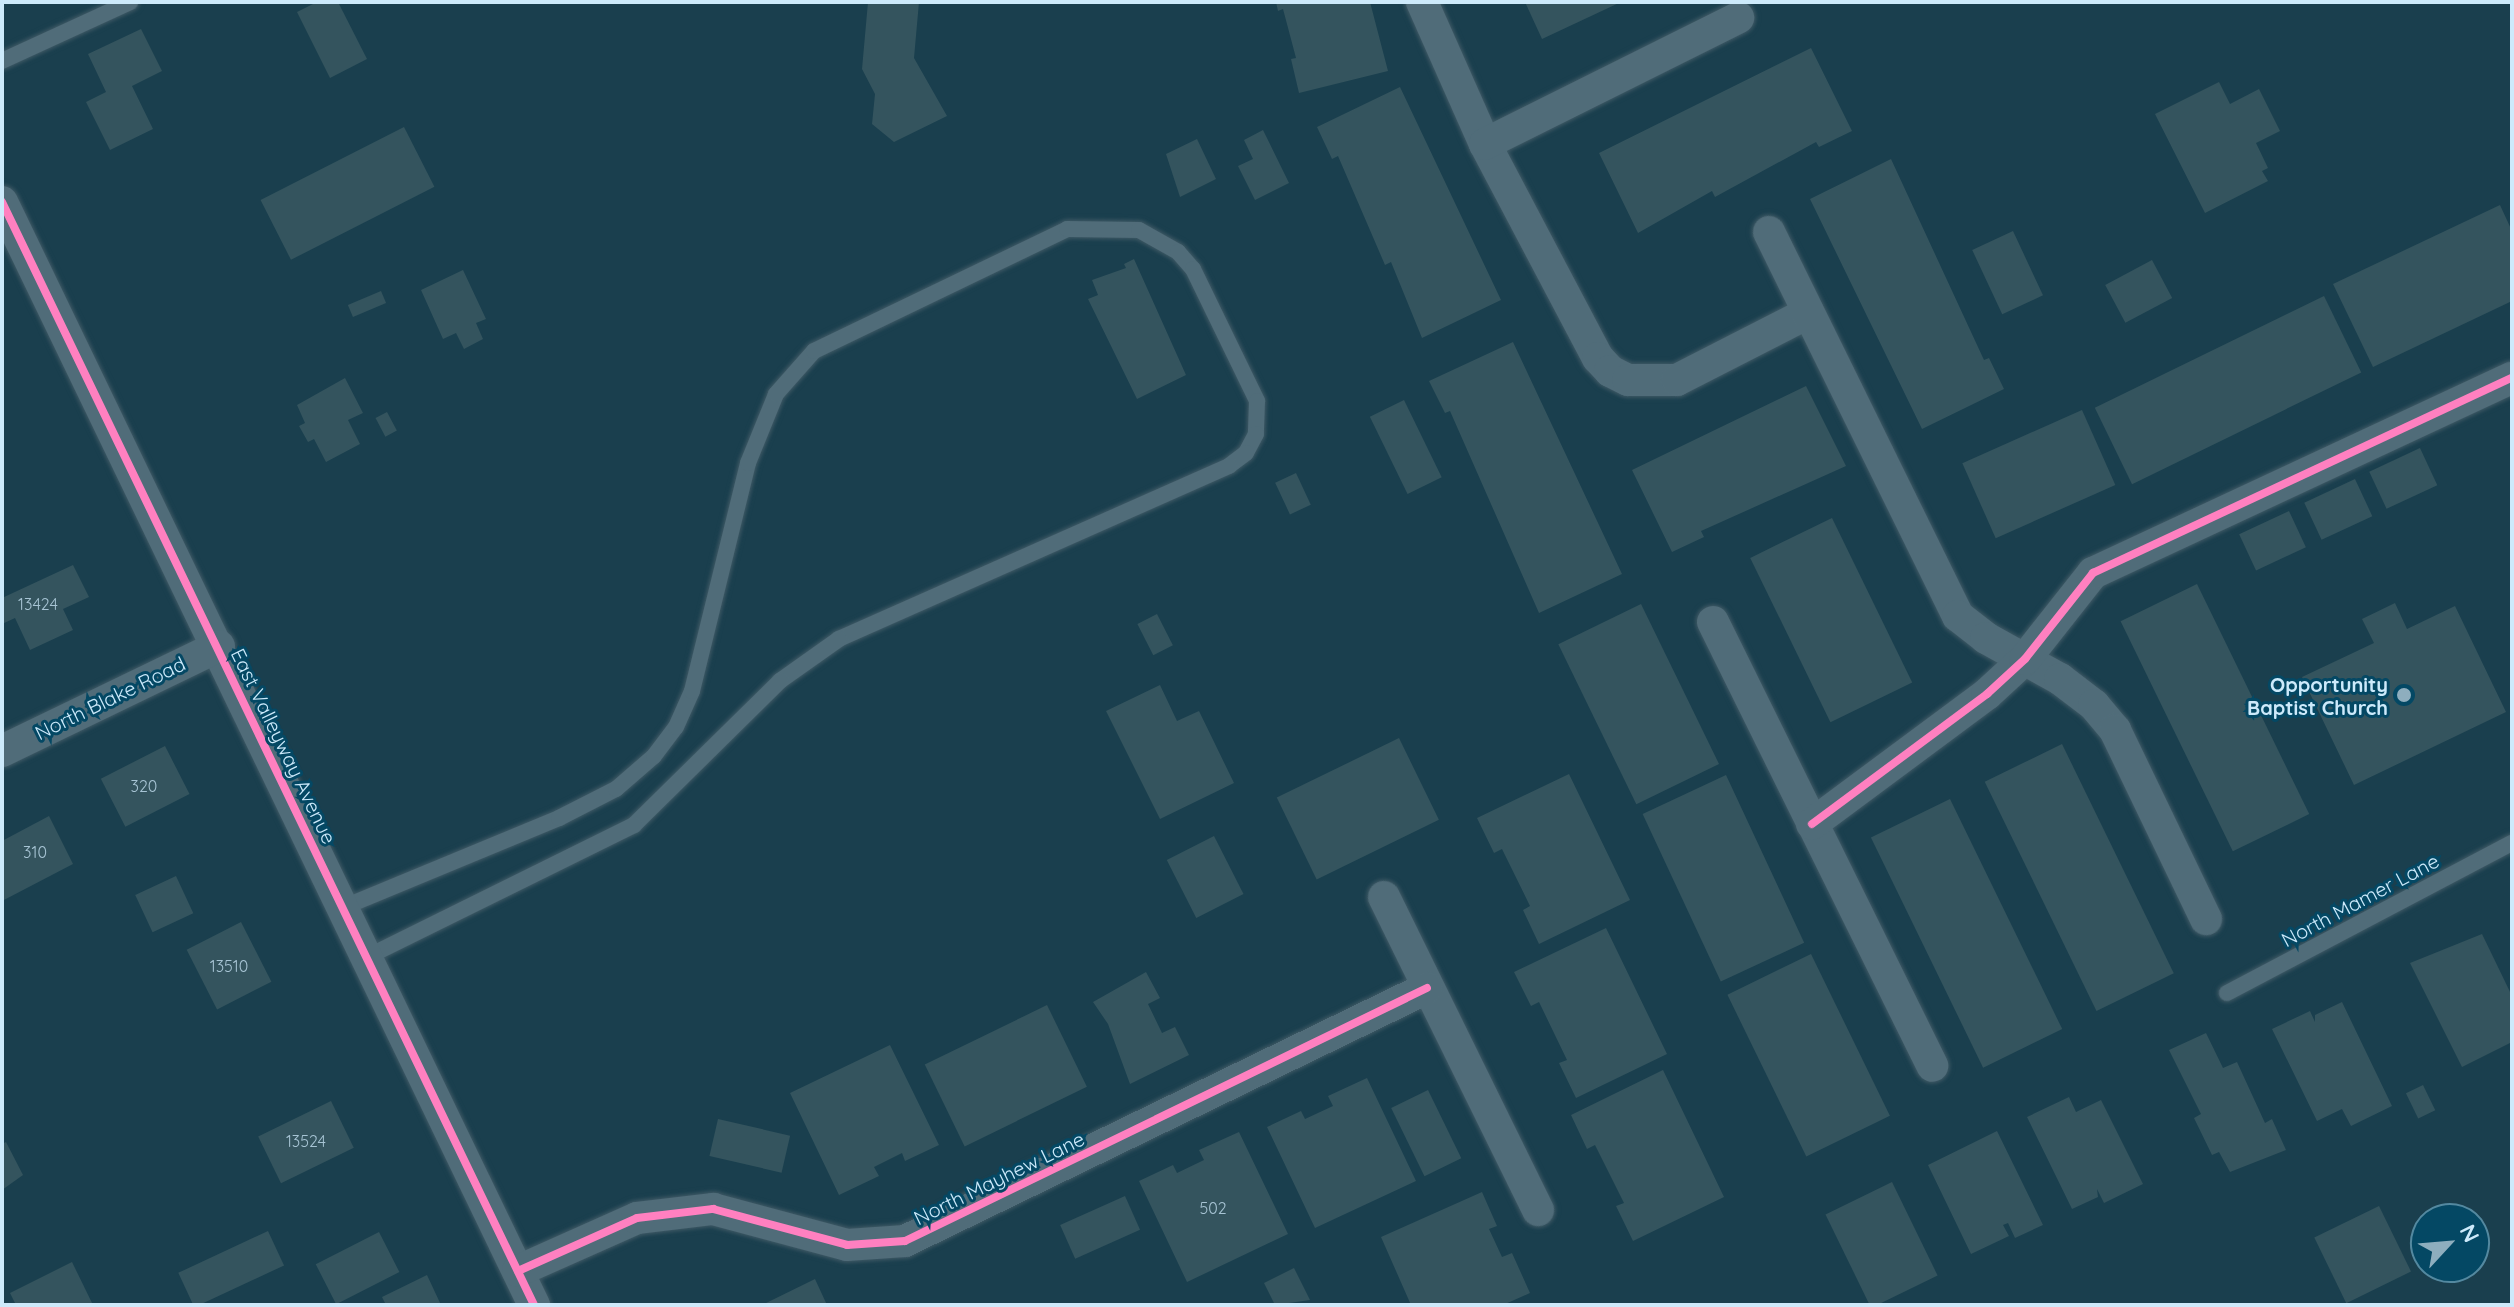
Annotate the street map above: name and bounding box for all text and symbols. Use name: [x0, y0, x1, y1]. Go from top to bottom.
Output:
house number: 13424: [18, 594, 58, 614]
street label: East Valleyway Avenue: [226, 644, 342, 848]
street label: North Blake Road: [31, 651, 189, 745]
place label: Opportunity Baptist Church: [2247, 672, 2388, 719]
marker: Opportunity Baptist Church: [2395, 686, 2413, 704]
house number: 320: [131, 776, 157, 796]
house number: 310: [23, 842, 47, 862]
street label: North Mamer Lane: [2277, 848, 2443, 952]
house number: 13510: [210, 956, 248, 976]
street label: North Mayhew Lane: [910, 1126, 1088, 1230]
house number: 13524: [286, 1131, 326, 1151]
house number: 502: [1199, 1198, 1227, 1218]
north arrow: [2410, 1203, 2490, 1283]
text: N: [2454, 1220, 2486, 1247]

